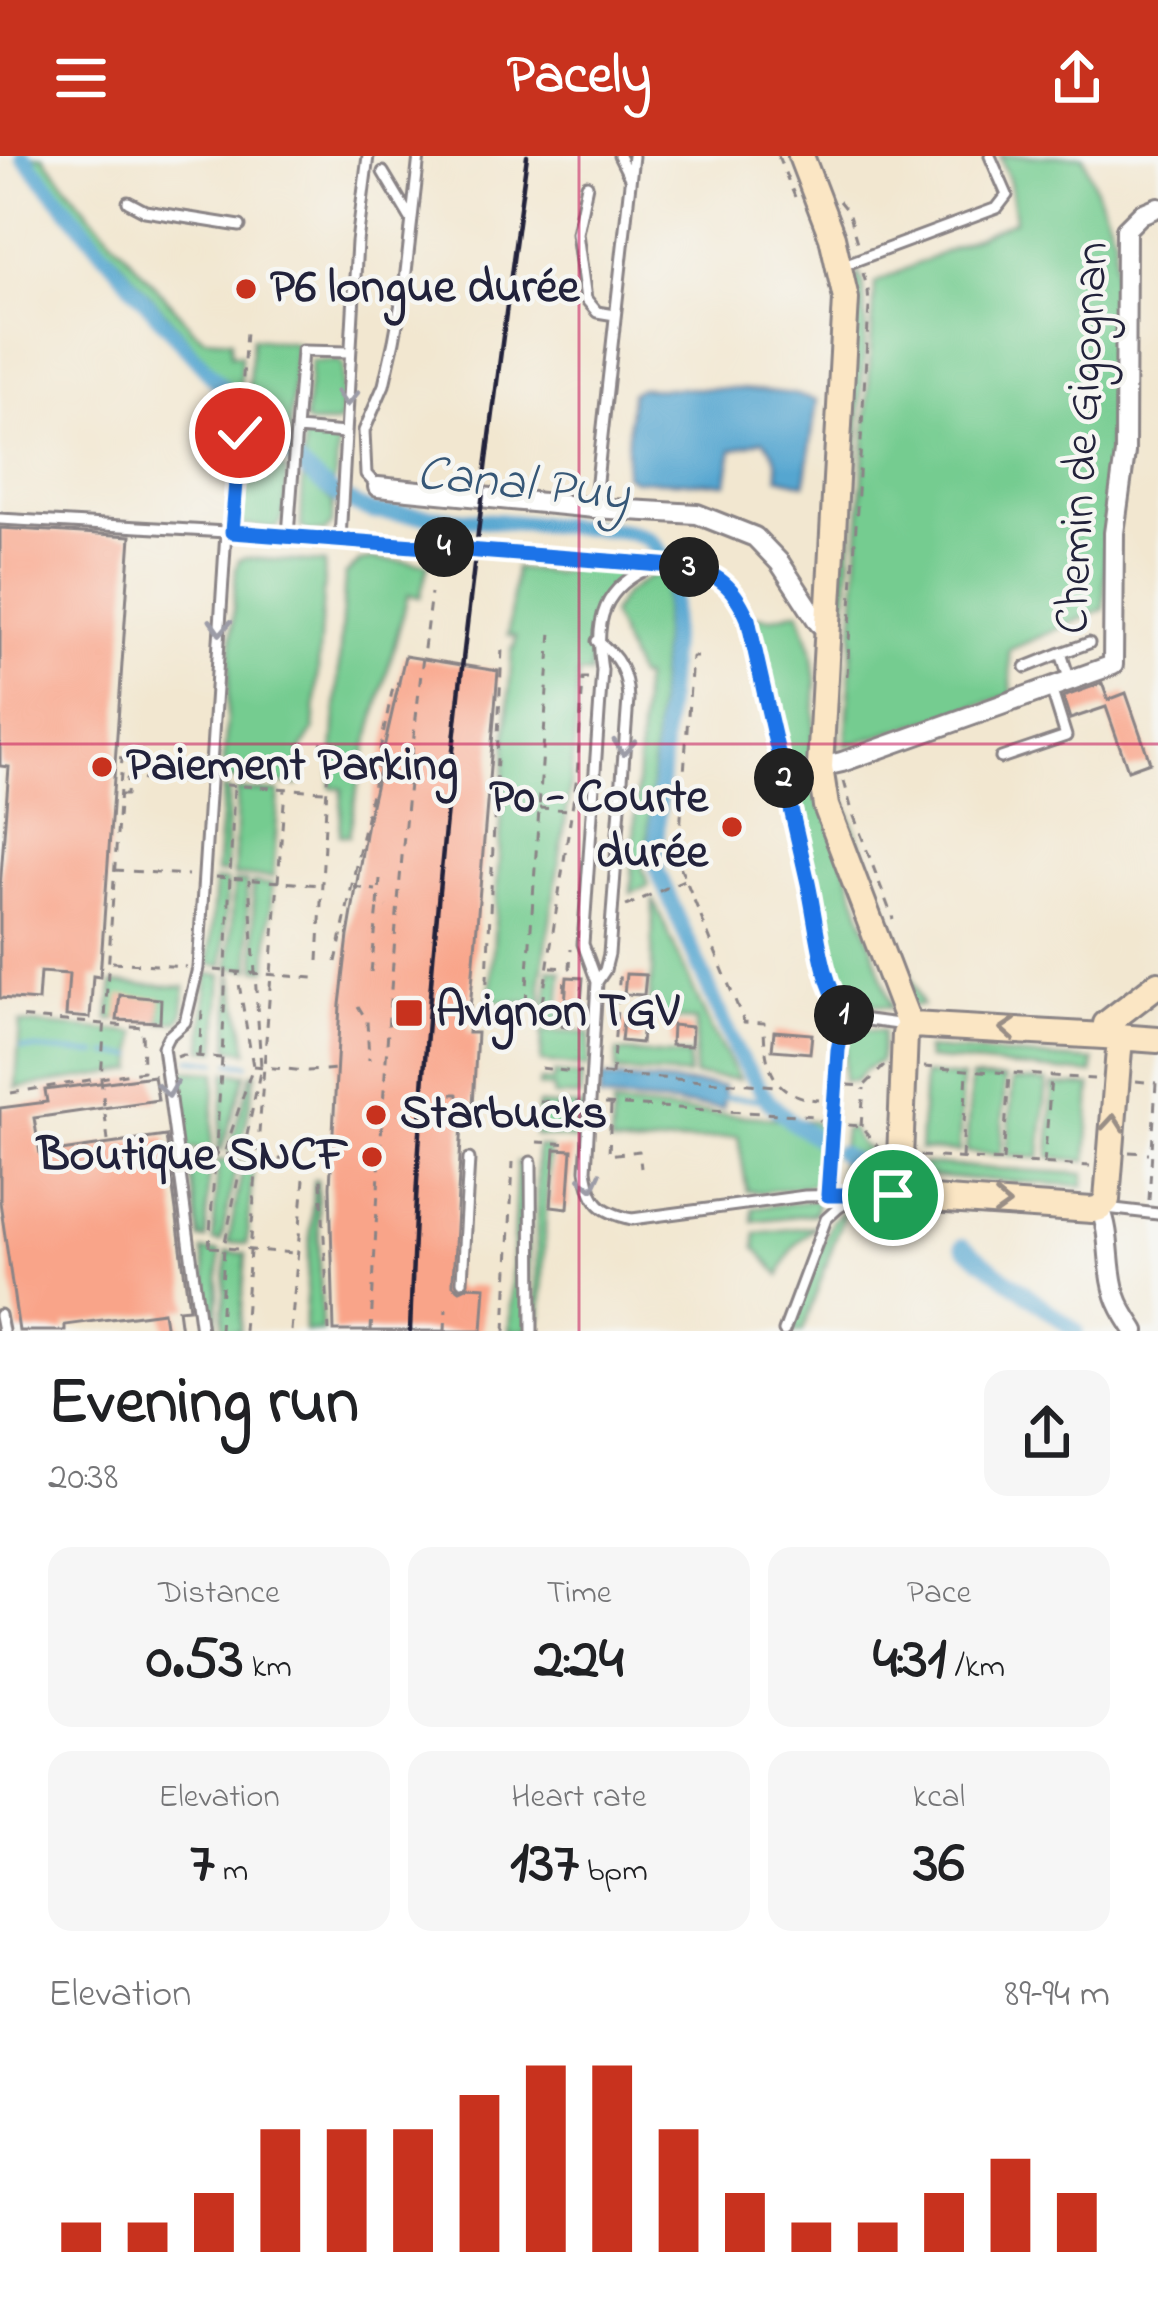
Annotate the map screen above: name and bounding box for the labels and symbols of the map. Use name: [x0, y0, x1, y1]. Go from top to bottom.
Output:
street label: Chemin de Gigognan: [1039, 240, 1130, 636]
place label: P6 longue durée: [270, 254, 581, 326]
marker: P6 longue durée: [233, 276, 259, 302]
pin: [189, 382, 291, 484]
one-way arrow: [334, 389, 360, 408]
water label: Canal Puy: [413, 438, 634, 535]
pin: 4: [414, 517, 474, 577]
pin: 3: [659, 537, 719, 597]
one-way arrow: [207, 618, 233, 637]
place label: Paiement Parking: [126, 732, 458, 804]
one-way arrow: [612, 737, 638, 756]
pin: 2: [754, 748, 814, 808]
marker: Paiement Parking: [89, 754, 115, 780]
place label: P0 - Courte durée: [489, 764, 709, 889]
marker: P0 - Courte durée: [719, 814, 745, 840]
place label: Avignon TGV: [436, 978, 680, 1050]
pin: 1: [814, 985, 874, 1045]
marker: Avignon TGV: [393, 997, 425, 1029]
one-way arrow: [998, 1017, 1017, 1043]
one-way arrow: [154, 1079, 180, 1099]
place label: Starbucks: [400, 1080, 607, 1150]
marker: Starbucks: [363, 1102, 389, 1128]
one-way arrow: [1100, 1113, 1125, 1132]
place label: Boutique SNCF: [35, 1122, 348, 1192]
marker: Boutique SNCF: [359, 1144, 385, 1170]
pin: [842, 1144, 944, 1246]
one-way arrow: [577, 1171, 602, 1192]
one-way arrow: [993, 1190, 1012, 1216]

